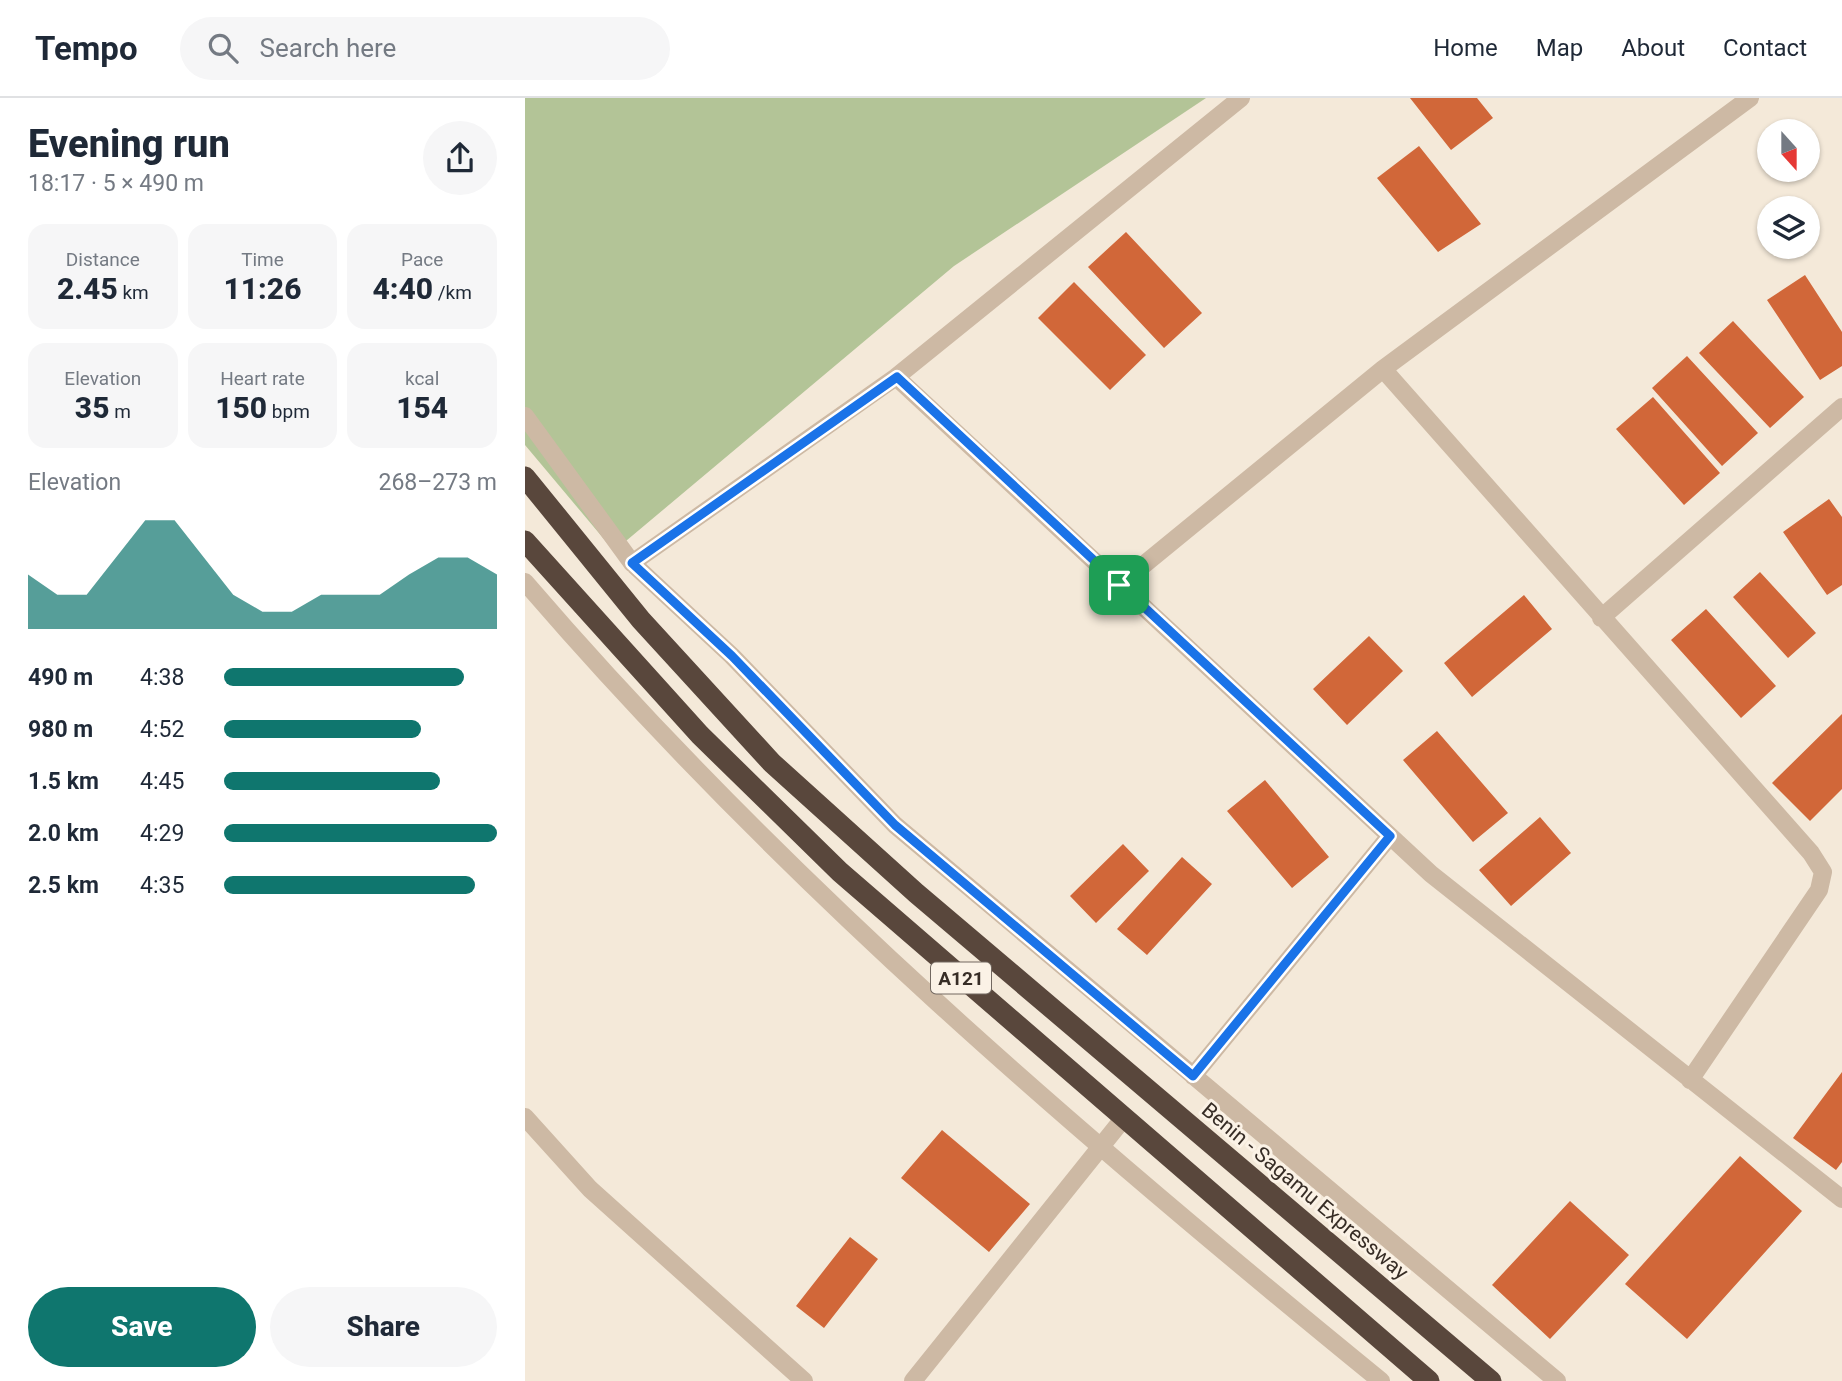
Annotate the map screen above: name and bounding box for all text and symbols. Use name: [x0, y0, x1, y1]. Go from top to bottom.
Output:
search box: [180, 17, 670, 80]
text: Tempo: [35, 29, 138, 68]
icon: search: [204, 29, 242, 67]
text: Search here: [260, 33, 396, 63]
text: Home: [1433, 34, 1498, 62]
text: Map: [1536, 34, 1583, 62]
text: About: [1621, 34, 1685, 62]
text: Contact: [1723, 34, 1807, 62]
north arrow: [1757, 119, 1820, 182]
map controls: [1757, 119, 1820, 259]
button: share: [423, 121, 497, 195]
text: Evening run: [28, 122, 230, 166]
text: 18:17 · 5 × 490 m: [28, 170, 204, 197]
button: layers: [1757, 196, 1820, 259]
text: Distance: [66, 248, 140, 271]
text: Time: [241, 248, 284, 271]
text: Pace: [401, 248, 443, 271]
text: 2.45: [57, 271, 118, 306]
text: 11:26: [224, 271, 301, 306]
text: 4:40: [372, 271, 433, 306]
text: km: [118, 281, 149, 304]
text: /km: [433, 281, 472, 304]
text: Elevation: [64, 367, 141, 390]
text: Heart rate: [220, 367, 305, 390]
text: kcal: [405, 367, 439, 390]
text: 35: [75, 390, 109, 425]
text: 150: [215, 390, 267, 425]
text: 154: [396, 390, 448, 425]
text: m: [109, 400, 131, 423]
text: bpm: [267, 400, 310, 423]
text: Elevation: [28, 469, 121, 496]
text: 268–273 m: [378, 469, 497, 496]
pin: [1089, 555, 1149, 615]
icon: arrive: [1100, 566, 1138, 604]
text: 490 m: [28, 664, 93, 691]
text: 4:38: [140, 664, 184, 691]
text: 980 m: [28, 716, 93, 743]
text: 4:52: [140, 716, 184, 743]
text: 1.5 km: [28, 768, 99, 795]
text: 4:45: [140, 768, 184, 795]
text: 2.0 km: [28, 820, 99, 847]
text: 4:29: [140, 820, 184, 847]
text: 2.5 km: [28, 872, 99, 899]
text: 4:35: [140, 872, 184, 899]
road number: A121: [931, 962, 991, 993]
street label: Benin - Sagamu Expressway: [1197, 1098, 1413, 1284]
button: Save: [28, 1287, 256, 1367]
button: Share: [270, 1287, 497, 1367]

